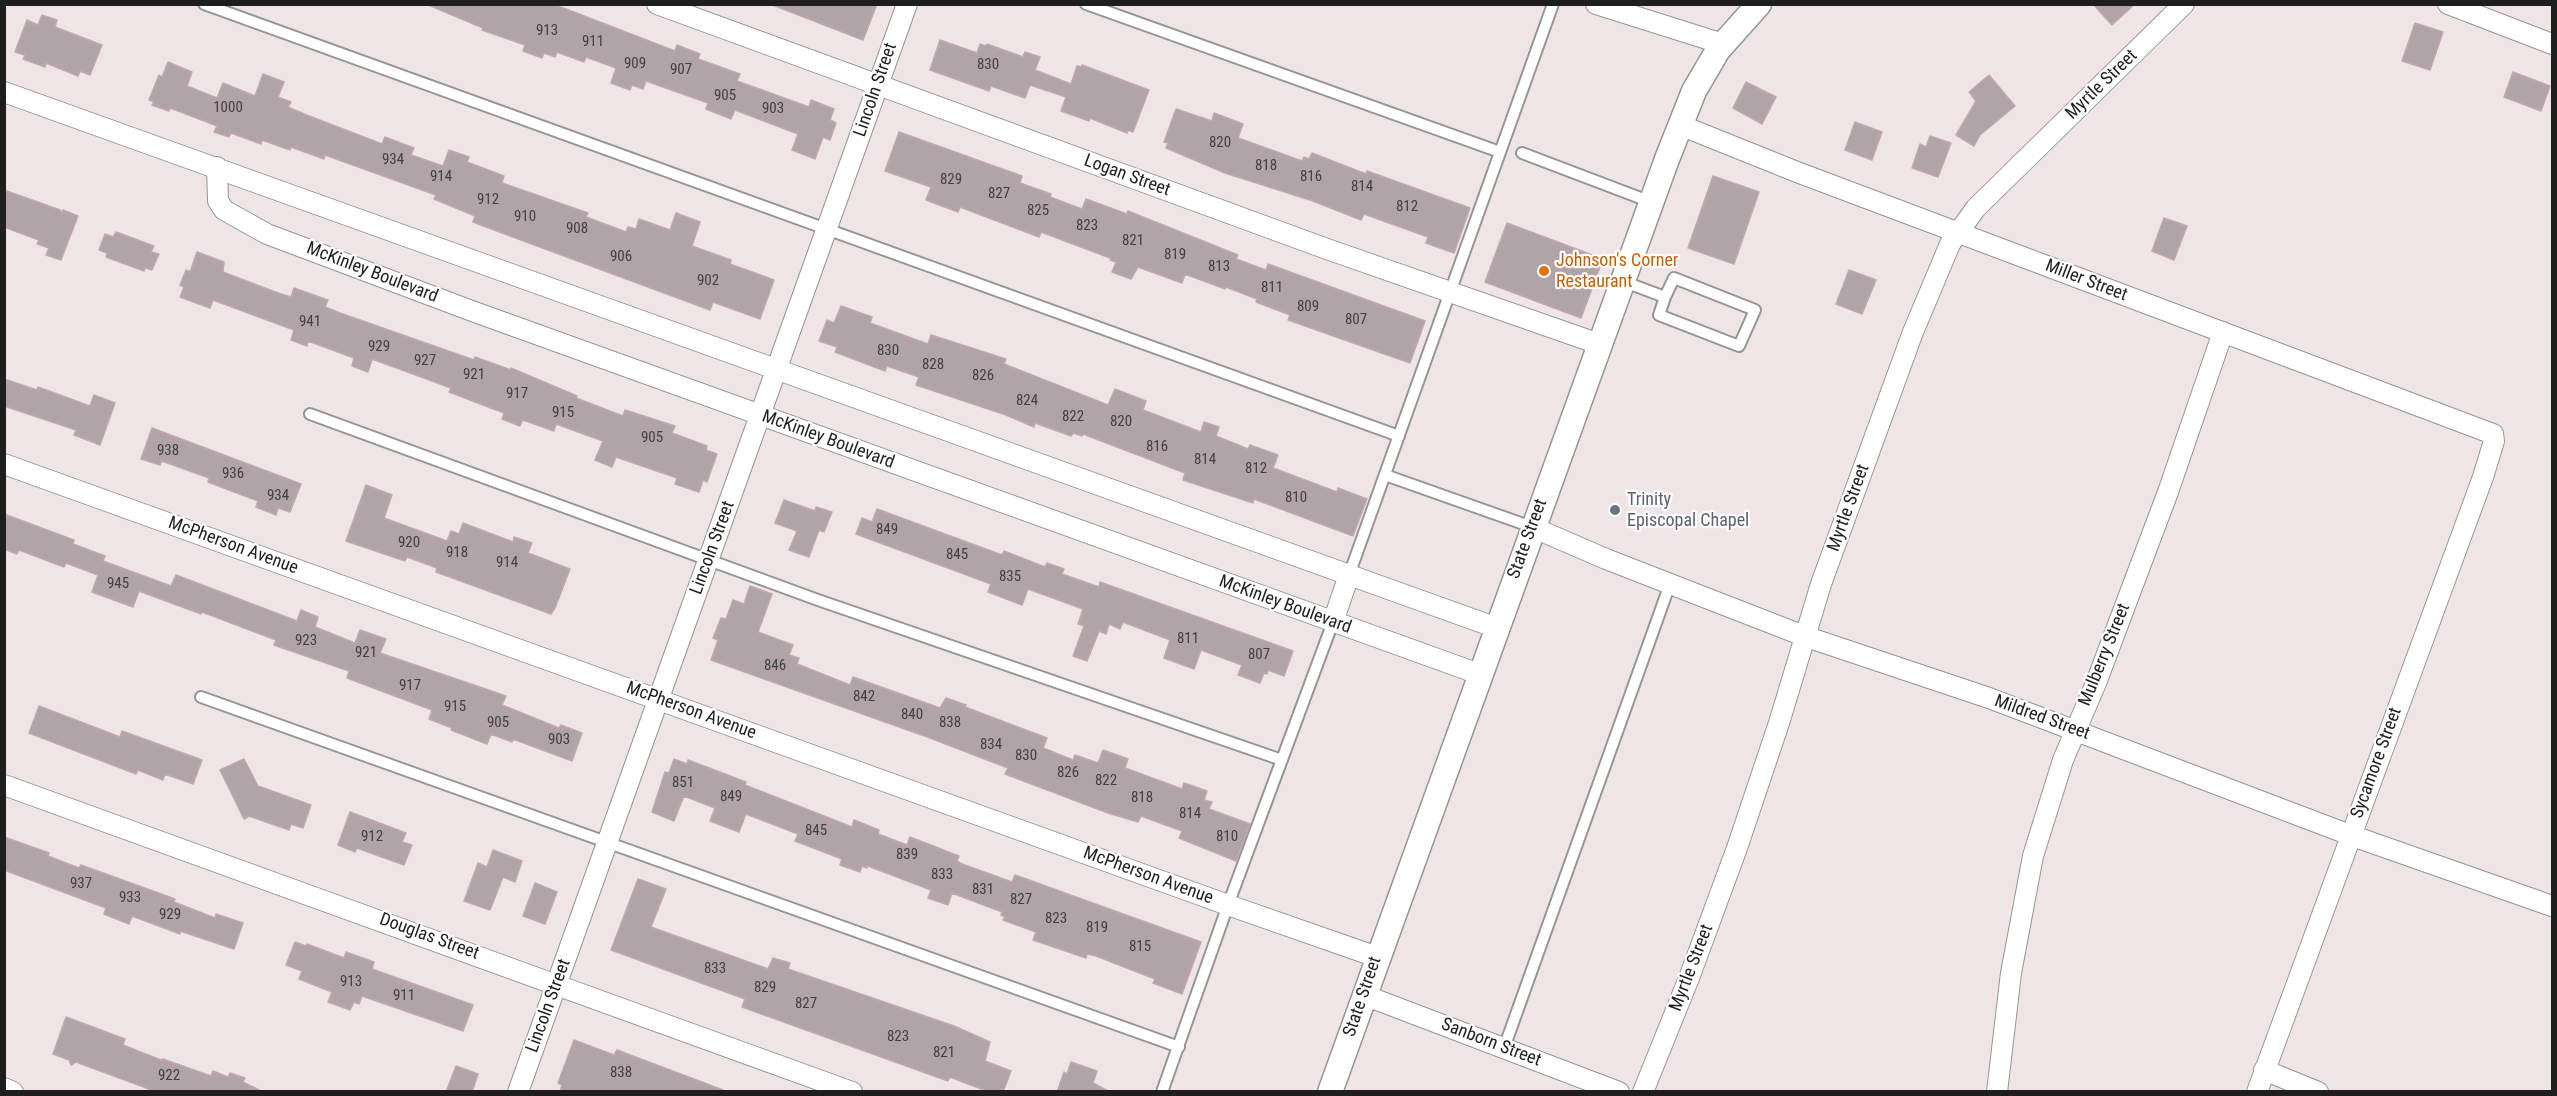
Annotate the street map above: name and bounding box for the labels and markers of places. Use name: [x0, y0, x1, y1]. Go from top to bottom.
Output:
place label: Johnson's Corner Restaurant: [1556, 250, 1678, 292]
marker: Johnson's Corner Restaurant: [1537, 264, 1551, 278]
place label: Trinity Episcopal Chapel: [1627, 489, 1749, 532]
marker: Trinity Episcopal Chapel: [1608, 503, 1622, 517]

